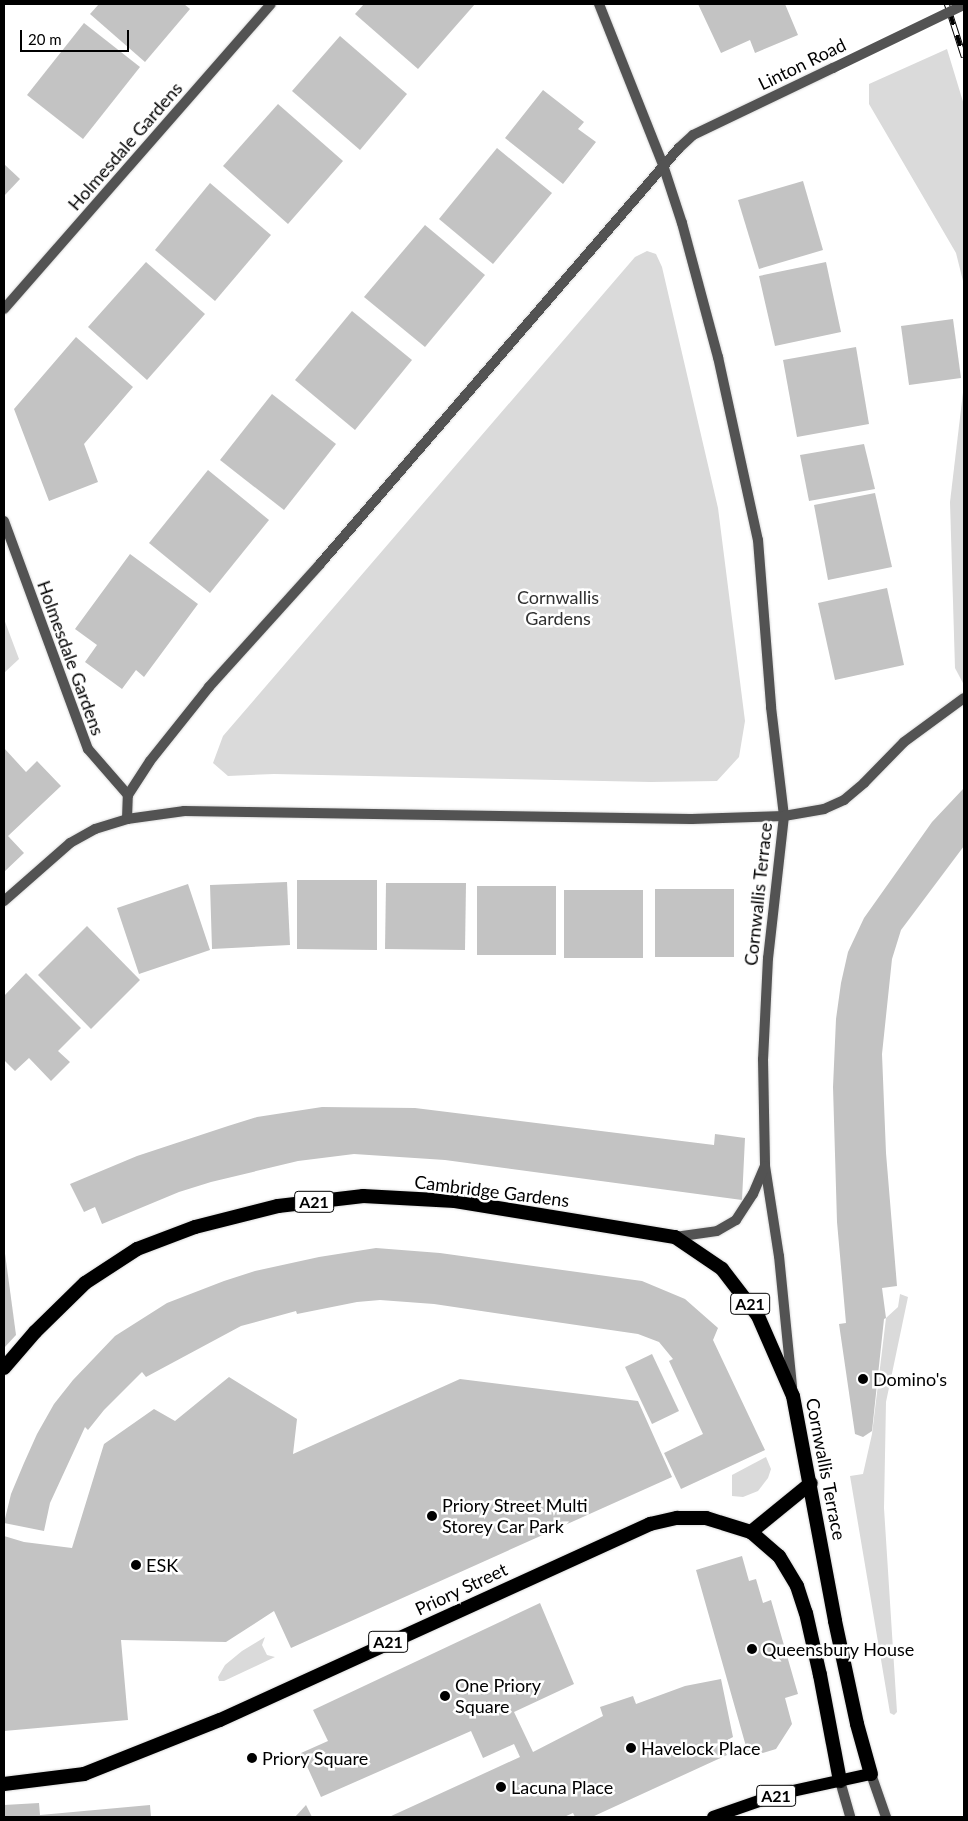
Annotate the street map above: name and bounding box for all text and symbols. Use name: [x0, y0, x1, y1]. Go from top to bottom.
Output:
scale bar: [22, 20, 131, 52]
text: 20 m: [28, 30, 62, 48]
street label: Linton Road: [755, 34, 849, 94]
street label: Holmesdale Gardens: [63, 77, 187, 215]
street label: Holmesdale Gardens: [33, 578, 109, 738]
park label: Cornwallis Gardens: [517, 587, 599, 630]
street label: Cornwallis Terrace: [740, 821, 776, 967]
street label: Cambridge Gardens: [413, 1171, 571, 1211]
road number: A21: [294, 1188, 334, 1216]
road number: A21: [730, 1290, 770, 1318]
place label: Domino's: [873, 1368, 947, 1390]
marker: Domino's: [857, 1373, 869, 1385]
street label: Cornwallis Terrace: [802, 1396, 850, 1542]
place label: Priory Street Multi Storey Car Park: [442, 1495, 588, 1538]
marker: Priory Street Multi Storey Car Park: [426, 1510, 438, 1522]
place label: ESK: [146, 1554, 178, 1576]
street label: Priory Street: [411, 1558, 511, 1620]
marker: ESK: [130, 1559, 142, 1571]
road number: A21: [368, 1628, 408, 1655]
place label: Queensbury House: [762, 1638, 915, 1660]
marker: Queensbury House: [746, 1643, 758, 1655]
place label: One Priory Square: [455, 1675, 541, 1718]
marker: One Priory Square: [439, 1690, 451, 1702]
place label: Havelock Place: [641, 1737, 760, 1759]
marker: Havelock Place: [625, 1742, 637, 1754]
place label: Priory Square: [262, 1747, 369, 1769]
marker: Priory Square: [246, 1752, 258, 1764]
place label: Lacuna Place: [511, 1776, 613, 1798]
marker: Lacuna Place: [495, 1781, 507, 1793]
road number: A21: [756, 1782, 796, 1810]

